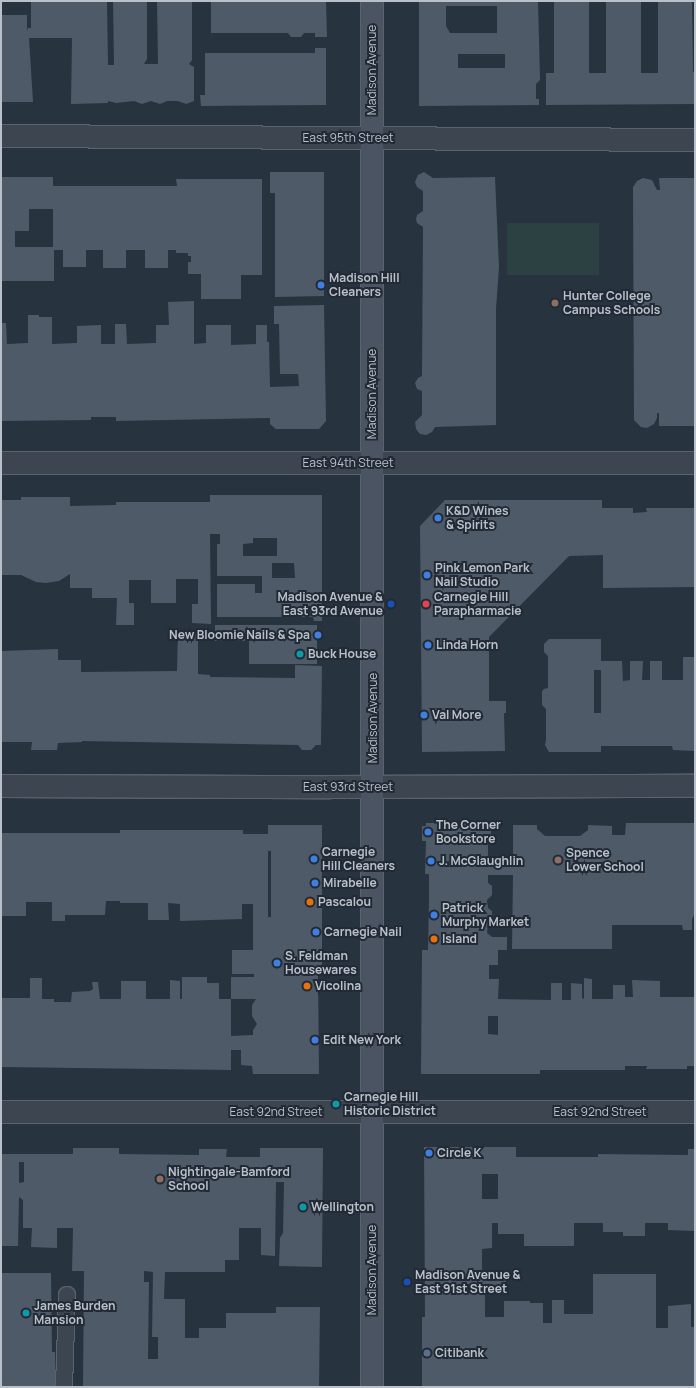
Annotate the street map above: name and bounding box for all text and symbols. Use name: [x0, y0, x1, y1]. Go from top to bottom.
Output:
street label: Madison Avenue: [365, 25, 379, 115]
street label: East 95th Street: [303, 131, 393, 145]
place label: Madison Hill Cleaners: [329, 271, 400, 299]
marker: Madison Hill Cleaners: [316, 280, 326, 290]
place label: Hunter College Campus Schools: [563, 289, 660, 317]
marker: Hunter College Campus Schools: [550, 298, 560, 308]
street label: Madison Avenue: [365, 349, 379, 439]
street label: East 94th Street: [302, 456, 394, 470]
place label: K&D Wines & Spirits: [446, 504, 509, 532]
marker: K&D Wines & Spirits: [433, 513, 443, 523]
place label: Pink Lemon Park Nail Studio: [435, 561, 530, 589]
marker: Pink Lemon Park Nail Studio: [422, 570, 432, 580]
place label: Madison Avenue & East 93rd Avenue: [278, 590, 383, 618]
place label: Carnegie Hill Parapharmacie: [434, 590, 522, 618]
marker: Madison Avenue & East 93rd Avenue: [386, 599, 396, 609]
marker: Carnegie Hill Parapharmacie: [421, 599, 431, 609]
place label: New Bloomie Nails & Spa: [169, 628, 310, 642]
marker: New Bloomie Nails & Spa: [313, 630, 323, 640]
place label: Linda Horn: [436, 638, 498, 652]
marker: Linda Horn: [423, 640, 433, 650]
place label: Buck House: [308, 647, 376, 661]
marker: Buck House: [295, 649, 305, 659]
street label: Madison Avenue: [366, 673, 380, 763]
place label: Val More: [432, 708, 481, 722]
marker: Val More: [419, 710, 429, 720]
street label: East 93rd Street: [303, 780, 393, 794]
place label: The Corner Bookstore: [436, 818, 501, 846]
marker: The Corner Bookstore: [423, 827, 433, 837]
place label: Carnegie Hill Cleaners: [322, 845, 395, 873]
place label: Spence Lower School: [566, 846, 644, 874]
marker: Carnegie Hill Cleaners: [309, 854, 319, 864]
place label: J. McGlaughlin: [439, 854, 523, 868]
marker: Spence Lower School: [553, 855, 563, 865]
marker: J. McGlaughlin: [426, 856, 436, 866]
place label: Mirabelle: [323, 876, 377, 890]
marker: Mirabelle: [310, 878, 320, 888]
place label: Pascalou: [318, 895, 371, 909]
marker: Pascalou: [305, 897, 315, 907]
place label: Patrick Murphy Market: [442, 901, 529, 929]
marker: Patrick Murphy Market: [429, 910, 439, 920]
place label: Carnegie Nail: [324, 925, 402, 939]
marker: Carnegie Nail: [311, 927, 321, 937]
place label: Island: [442, 932, 477, 946]
marker: Island: [429, 934, 439, 944]
place label: S. Feldman Housewares: [285, 949, 357, 977]
marker: S. Feldman Housewares: [272, 958, 282, 968]
place label: Vicolina: [315, 979, 361, 993]
marker: Vicolina: [302, 981, 312, 991]
place label: Edit New York: [323, 1033, 401, 1047]
marker: Edit New York: [310, 1035, 320, 1045]
place label: Carnegie Hill Historic District: [344, 1090, 436, 1118]
marker: Carnegie Hill Historic District: [331, 1099, 341, 1109]
street label: East 92nd Street: [229, 1105, 323, 1119]
street label: East 92nd Street: [553, 1105, 647, 1119]
place label: Circle K: [437, 1146, 481, 1160]
marker: Circle K: [424, 1148, 434, 1158]
place label: Nightingale-Bamford School: [168, 1165, 290, 1193]
marker: Nightingale-Bamford School: [155, 1174, 165, 1184]
place label: Wellington: [311, 1200, 374, 1214]
marker: Wellington: [298, 1202, 308, 1212]
street label: Madison Avenue: [365, 1225, 379, 1315]
place label: Madison Avenue & East 91st Street: [415, 1268, 520, 1296]
marker: Madison Avenue & East 91st Street: [402, 1277, 412, 1287]
place label: James Burden Mansion: [34, 1299, 115, 1327]
marker: James Burden Mansion: [21, 1308, 31, 1318]
place label: Citibank: [435, 1346, 484, 1360]
marker: Citibank: [422, 1348, 432, 1358]

